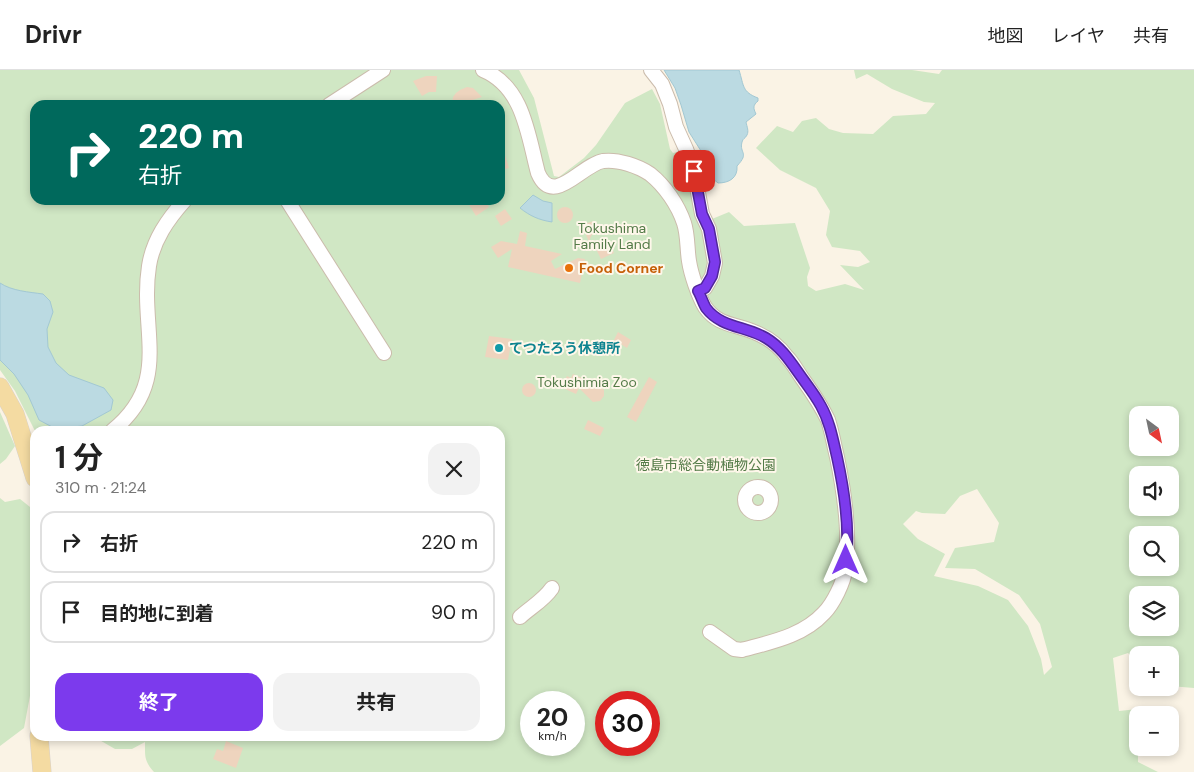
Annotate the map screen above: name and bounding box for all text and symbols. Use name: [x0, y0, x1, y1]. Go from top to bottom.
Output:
text: Drivr: [25, 19, 82, 50]
text: 地図: [988, 24, 1024, 48]
text: レイヤ: [1052, 24, 1105, 48]
text: 共有: [1133, 24, 1169, 48]
text: 220 m: [138, 113, 244, 159]
icon: right: [55, 120, 120, 185]
pin: [673, 150, 715, 192]
icon: arrive: [680, 157, 708, 185]
text: 右折: [138, 161, 182, 190]
park label: Tokushima Family Land: [574, 219, 650, 253]
place label: Food Corner: [579, 259, 664, 277]
marker: Food Corner: [563, 262, 575, 274]
place label: てつたろう休憩所: [509, 339, 620, 357]
marker: てつたろう休憩所: [493, 342, 505, 354]
park label: Tokushimia Zoo: [537, 373, 637, 391]
north arrow: [1129, 406, 1179, 456]
map controls: [1129, 406, 1179, 756]
text: 1 分: [55, 438, 103, 477]
button: close: [428, 443, 480, 495]
park label: 徳島市総合動植物公園: [636, 456, 776, 474]
button: sound: [1129, 466, 1179, 516]
text: 310 m · 21:24: [55, 477, 146, 498]
button: search: [1129, 526, 1179, 576]
icon: right: [57, 528, 85, 556]
text: 220 m: [421, 530, 478, 555]
text: 右折: [100, 531, 138, 556]
position arrow: [819, 533, 871, 585]
button: layers: [1129, 586, 1179, 636]
icon: arrive: [57, 598, 85, 626]
text: 90 m: [431, 600, 478, 625]
text: 目的地に到着: [100, 601, 214, 626]
button: +: [1129, 646, 1179, 696]
button: 終了: [55, 673, 263, 731]
button: 共有: [273, 673, 480, 731]
speed limit sign: 30: [595, 691, 660, 756]
text: 20: [537, 701, 568, 734]
button: −: [1129, 706, 1179, 756]
text: km/h: [538, 728, 567, 744]

